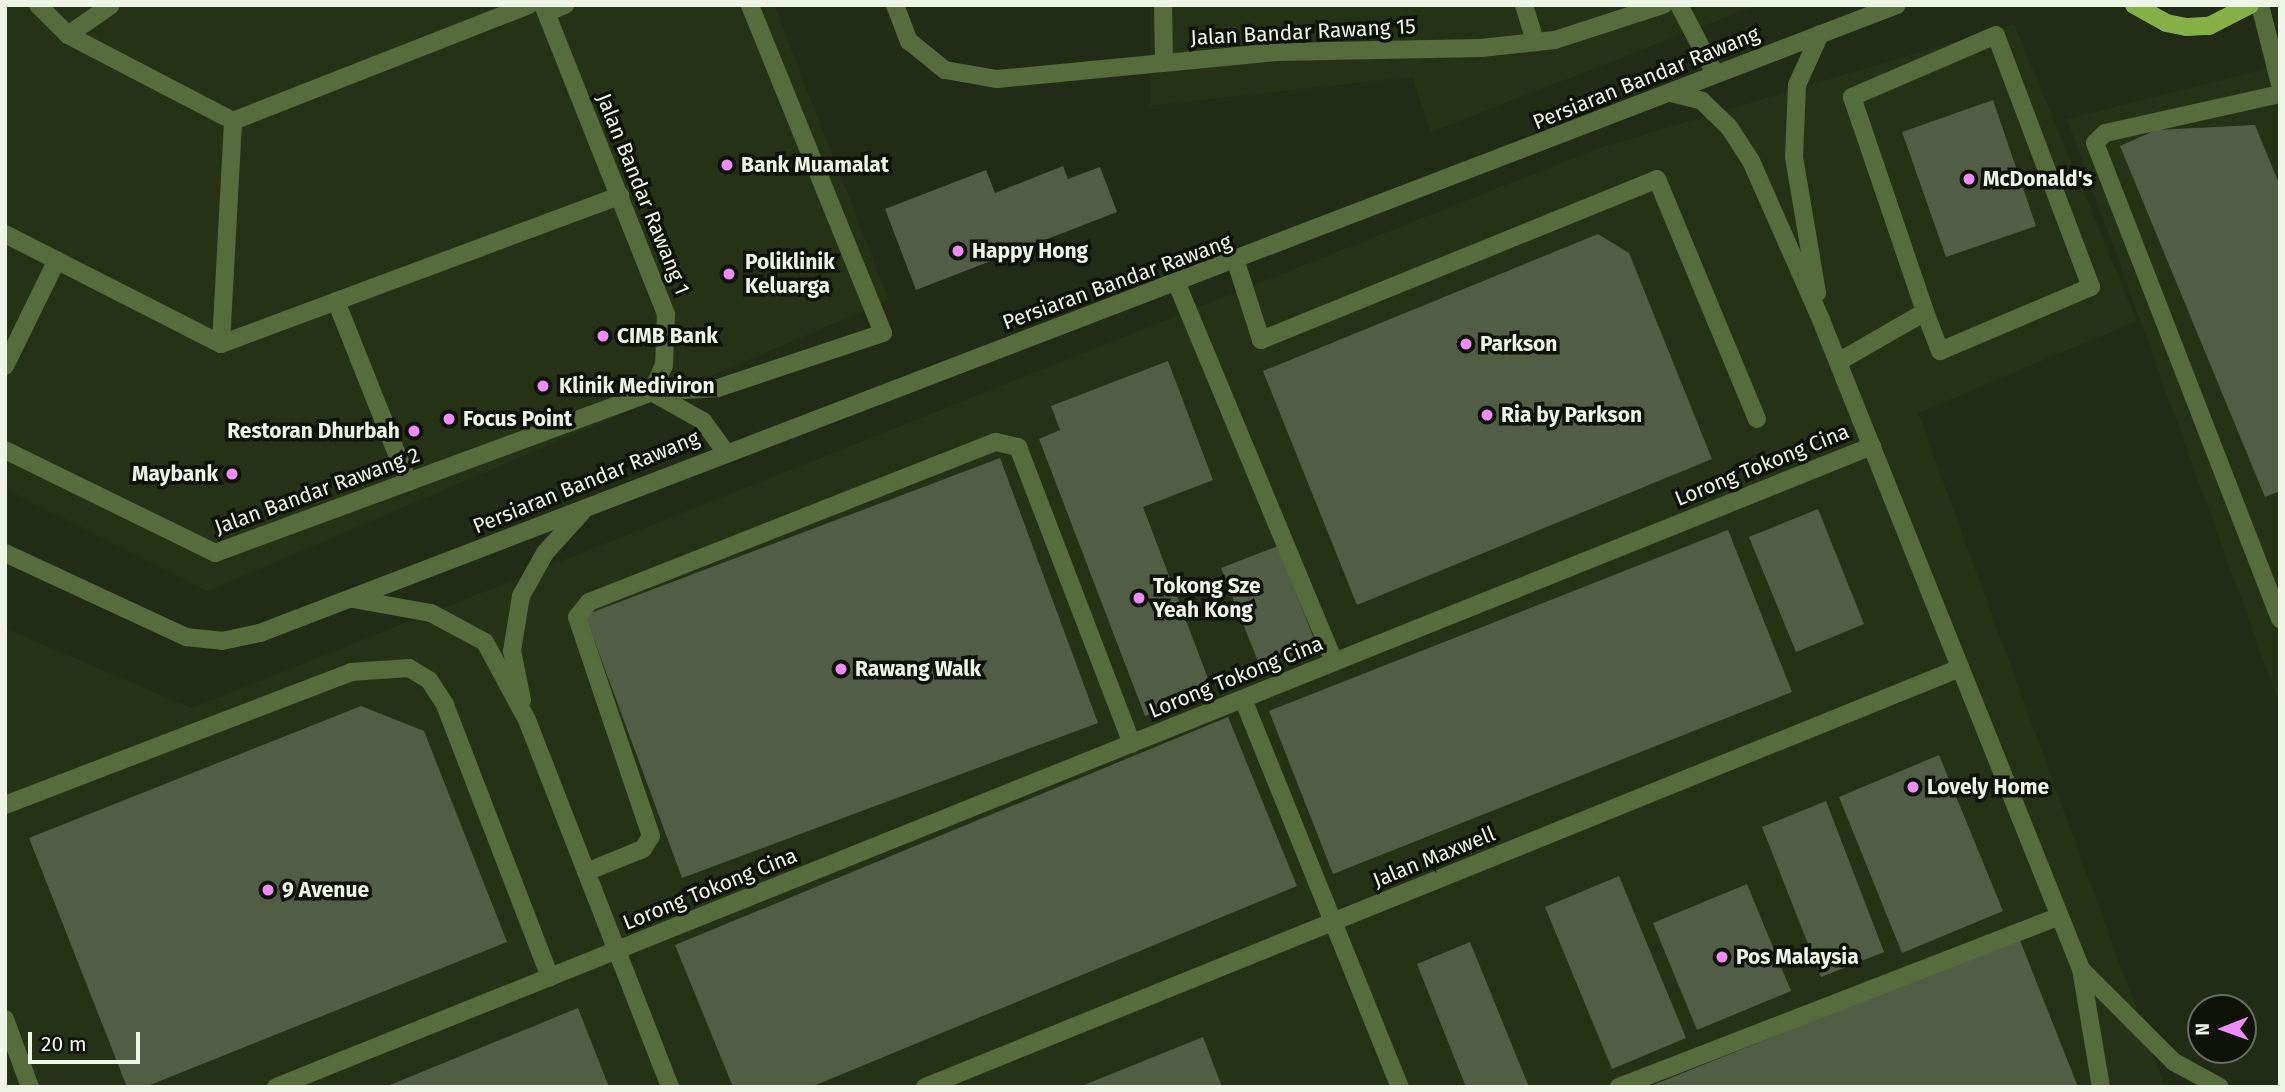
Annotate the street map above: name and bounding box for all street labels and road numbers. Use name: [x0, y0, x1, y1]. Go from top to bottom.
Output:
street label: Jalan Bandar Rawang 15: [1190, 14, 1416, 50]
street label: Persiaran Bandar Rawang: [1529, 21, 1763, 135]
street label: Jalan Bandar Rawang 1: [591, 90, 695, 298]
street label: Persiaran Bandar Rawang: [999, 229, 1235, 335]
street label: Lorong Tokong Cina: [1671, 419, 1853, 511]
street label: Persiaran Bandar Rawang: [469, 425, 703, 539]
street label: Jalan Bandar Rawang 2: [211, 442, 423, 540]
street label: Lorong Tokong Cina: [1145, 631, 1327, 723]
street label: Jalan Maxwell: [1369, 821, 1499, 893]
street label: Lorong Tokong Cina: [619, 843, 801, 935]

